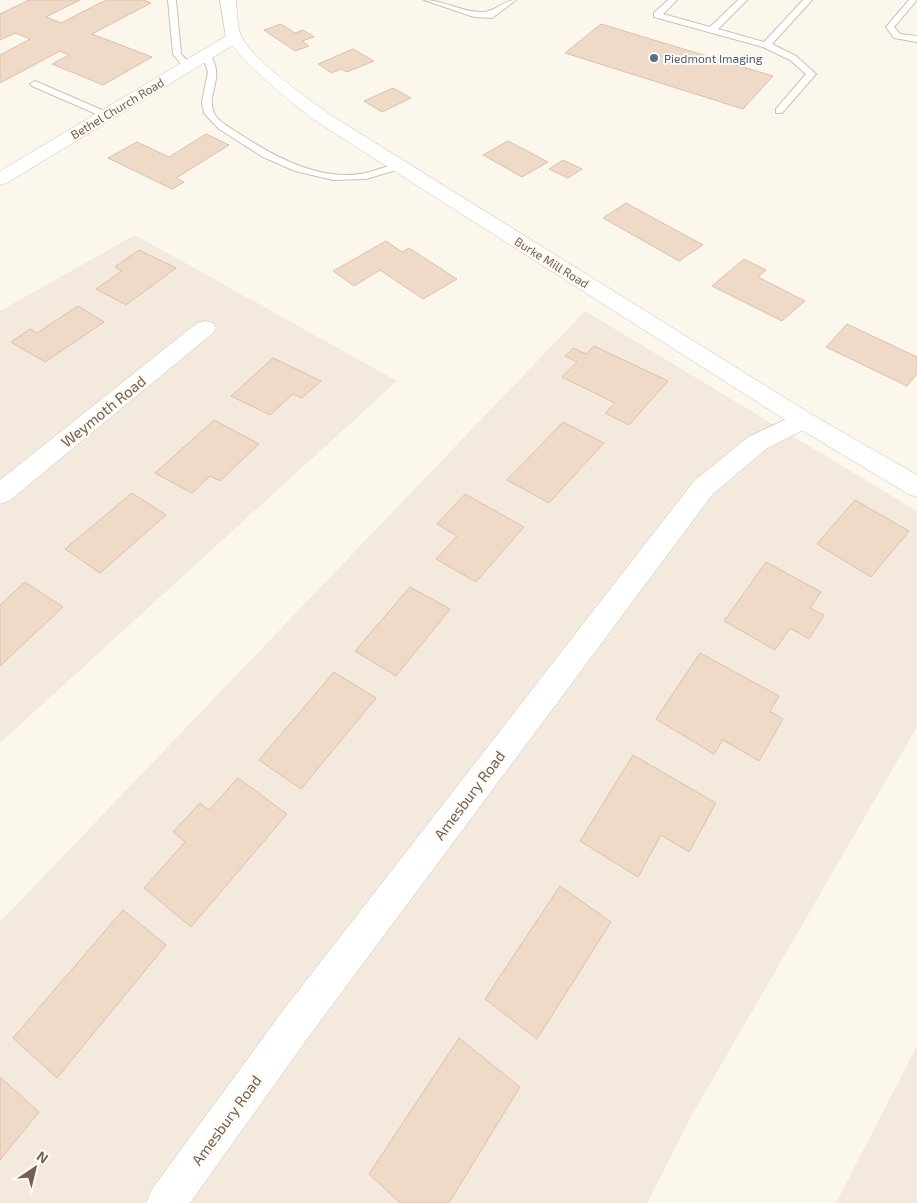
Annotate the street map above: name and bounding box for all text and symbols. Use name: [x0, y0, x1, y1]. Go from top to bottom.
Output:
place label: Piedmont Imaging: [664, 51, 763, 65]
marker: Piedmont Imaging: [648, 52, 660, 64]
street label: Bethel Church Road: [68, 75, 166, 141]
street label: Burke Mill Road: [512, 234, 592, 290]
street label: Weymoth Road: [57, 371, 149, 451]
street label: Amesbury Road: [430, 747, 508, 843]
street label: Amesbury Road: [187, 1072, 265, 1168]
north arrow: [10, 1143, 60, 1193]
text: N: [34, 1147, 52, 1167]

